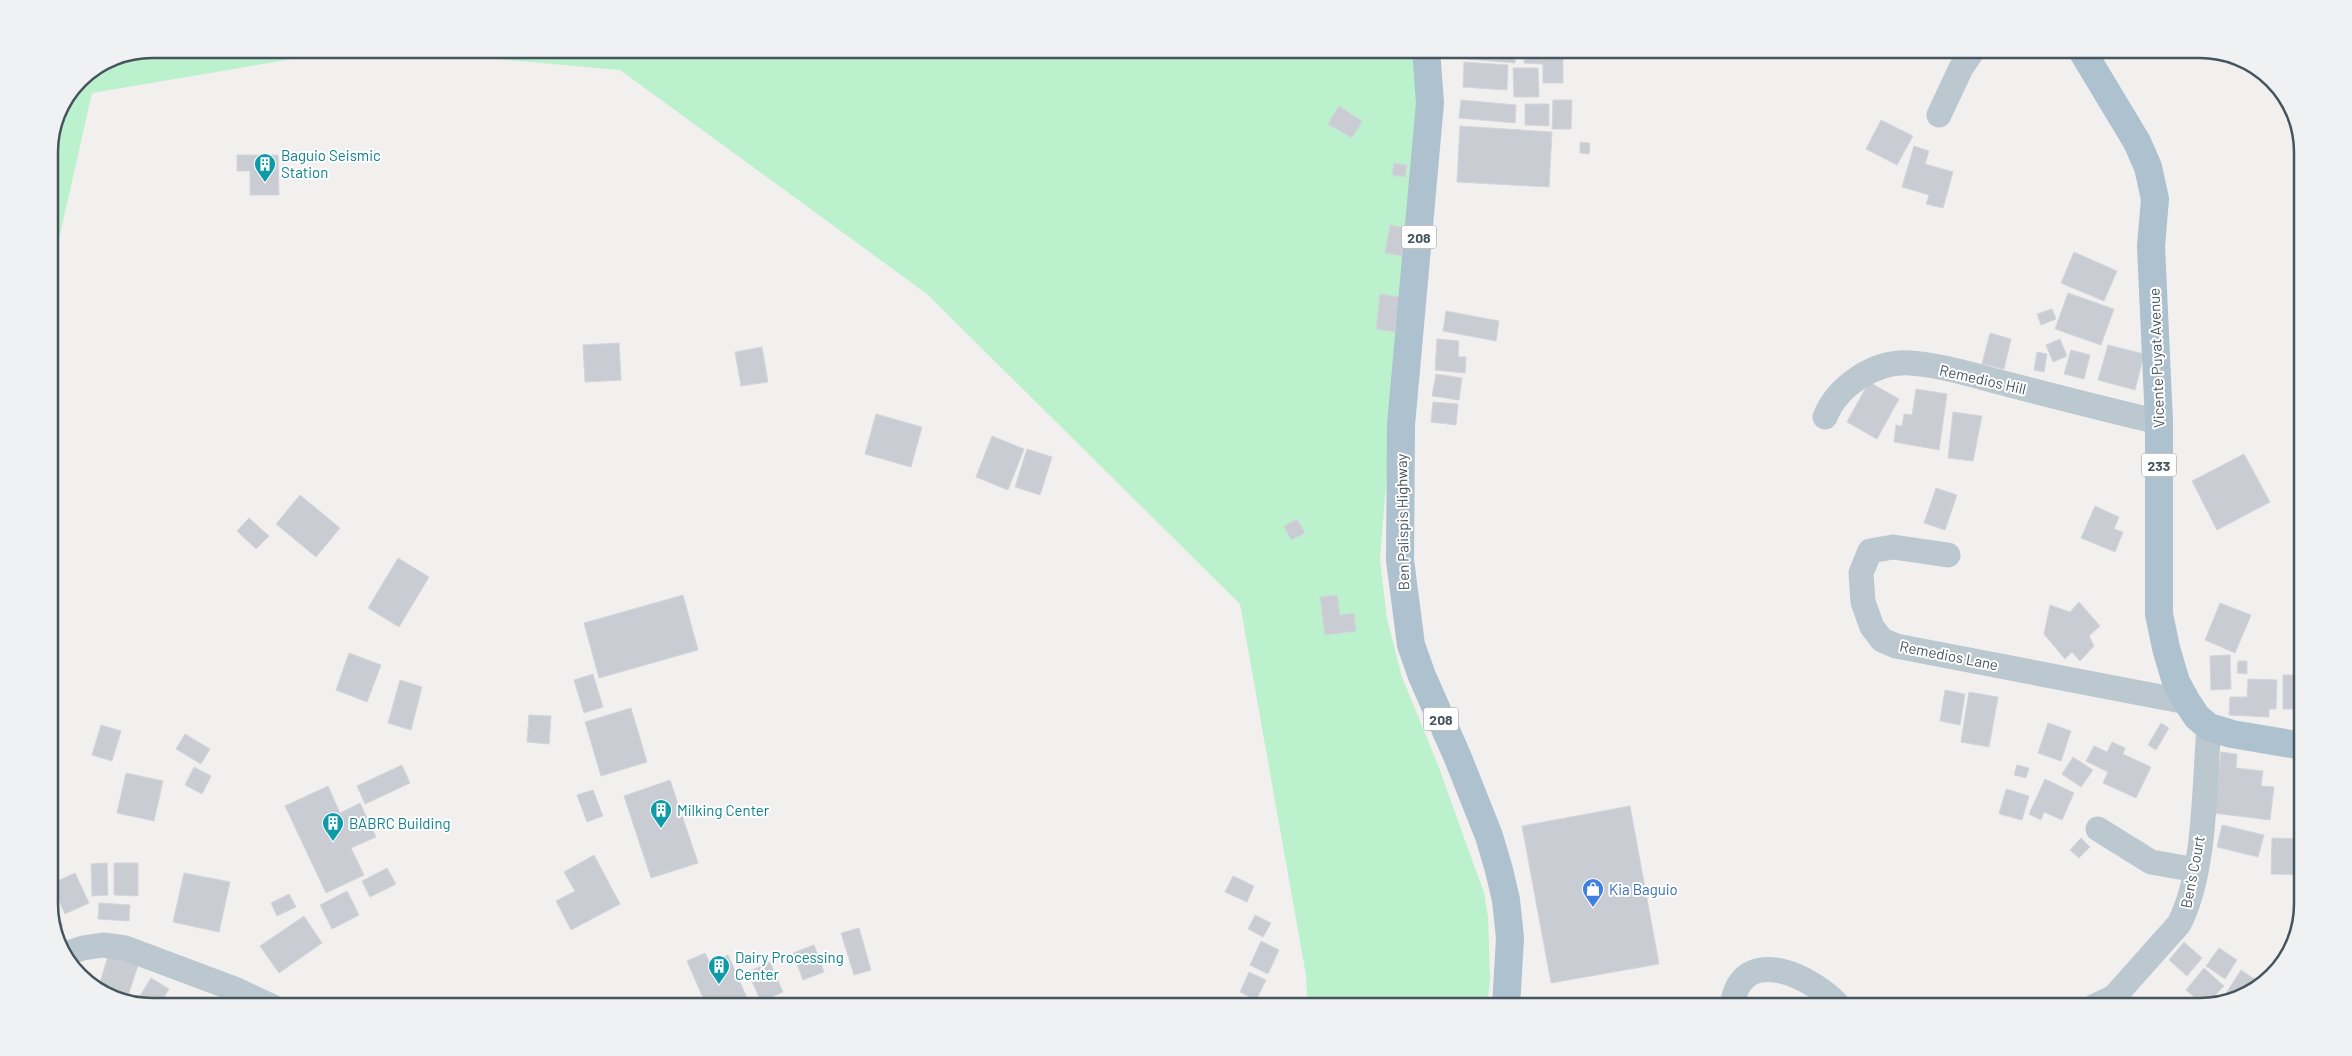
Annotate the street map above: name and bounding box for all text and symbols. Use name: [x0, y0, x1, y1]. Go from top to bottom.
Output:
place label: Baguio Seismic Station: [281, 146, 381, 181]
building icon: Baguio Seismic Station: [253, 152, 277, 183]
road number: 208: [1402, 226, 1436, 248]
street label: Vicente Puyat Avenue: [2145, 288, 2167, 428]
street label: Remedios Hill: [1938, 360, 2028, 398]
street label: Ben Palispis Highway: [1392, 453, 1412, 590]
road number: 233: [2142, 454, 2176, 476]
street label: Remedios Lane: [1898, 637, 2000, 673]
road number: 208: [1424, 708, 1458, 731]
building icon: Milking Center: [649, 798, 673, 829]
place label: Milking Center: [677, 801, 770, 819]
building icon: BABRC Building: [321, 811, 345, 842]
place label: BABRC Building: [349, 814, 451, 832]
street label: Ben's Court: [2176, 834, 2208, 910]
shop icon: Kia Baguio: [1581, 877, 1605, 908]
place label: Kia Baguio: [1609, 880, 1678, 898]
place label: Dairy Processing Center: [735, 948, 844, 983]
building icon: Dairy Processing Center: [707, 954, 731, 985]

